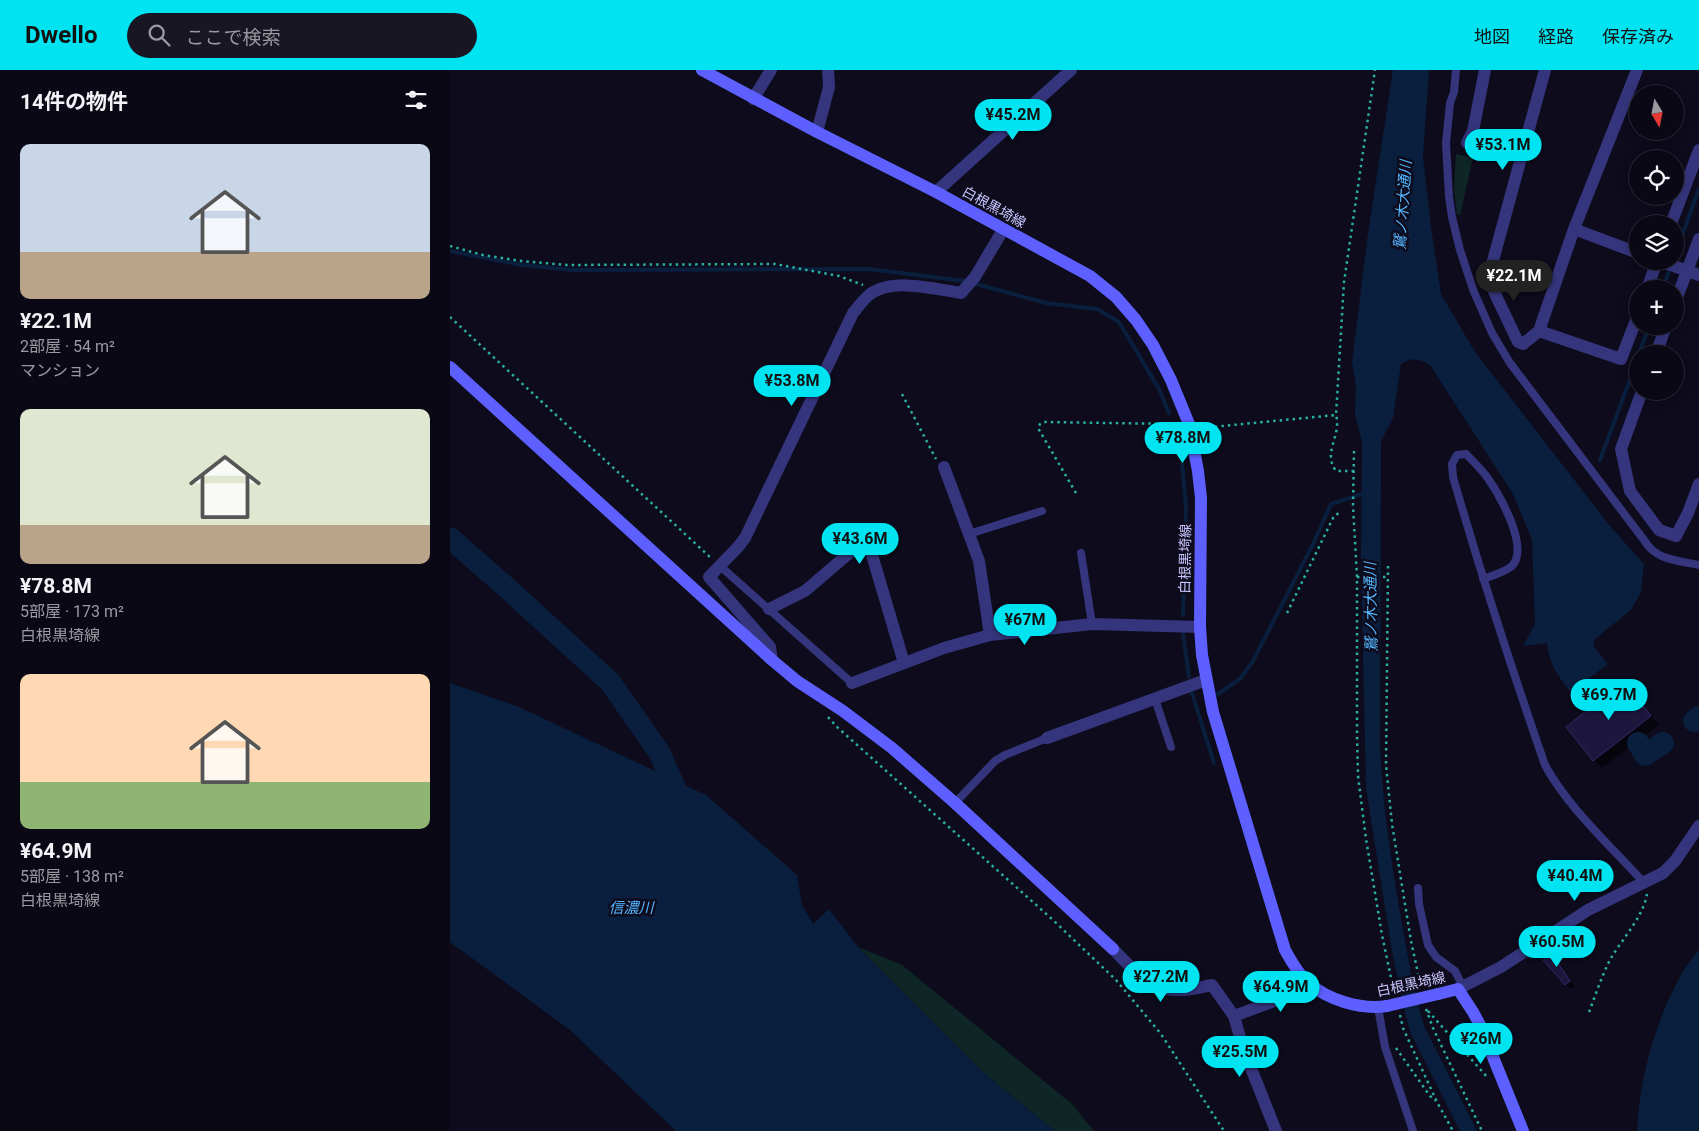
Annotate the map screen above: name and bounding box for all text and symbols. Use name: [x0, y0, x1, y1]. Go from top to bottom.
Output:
search box: [127, 13, 477, 58]
text: Dwello: [25, 21, 97, 49]
icon: search: [145, 21, 173, 49]
text: ここで検索: [185, 26, 280, 49]
text: 地図: [1474, 26, 1510, 47]
text: 経路: [1538, 26, 1574, 47]
text: 保存済み: [1602, 26, 1674, 47]
north arrow: [1629, 85, 1684, 140]
map controls: [1629, 85, 1684, 400]
icon: filters: [402, 86, 430, 114]
text: 14件の物件: [20, 90, 128, 114]
pin: ¥45.2M: [972, 98, 1054, 141]
text: ¥45.2M: [986, 105, 1040, 124]
pin: ¥53.1M: [1462, 128, 1544, 171]
text: ¥53.1M: [1476, 135, 1530, 154]
button: locate: [1629, 150, 1684, 205]
water label: 鷲ノ木大通川: [1391, 157, 1415, 251]
icon: home: [180, 177, 270, 267]
street label: 白根黒埼線: [960, 183, 1028, 231]
button: layers: [1629, 215, 1684, 270]
pin: ¥22.1M: [1473, 260, 1555, 302]
text: ¥22.1M: [1487, 266, 1541, 285]
button: +: [1629, 280, 1684, 335]
text: ¥22.1M: [20, 309, 92, 333]
text: 2部屋 · 54 m²: [20, 337, 115, 356]
button: −: [1629, 345, 1684, 400]
text: マンション: [20, 361, 100, 380]
pin: ¥53.8M: [751, 364, 833, 407]
text: ¥53.8M: [765, 371, 819, 390]
pin: ¥78.8M: [1142, 422, 1224, 464]
text: ¥78.8M: [1156, 428, 1210, 447]
icon: home: [180, 442, 270, 532]
pin: ¥43.6M: [819, 522, 901, 565]
street label: 白根黒埼線: [1176, 524, 1194, 594]
text: ¥43.6M: [833, 529, 887, 548]
water label: 鷲ノ木大通川: [1361, 560, 1381, 652]
text: ¥78.8M: [20, 574, 92, 598]
text: 5部屋 · 173 m²: [20, 602, 124, 621]
pin: ¥67M: [995, 604, 1055, 646]
text: ¥67M: [1005, 610, 1045, 629]
text: 白根黒埼線: [20, 626, 100, 645]
pin: ¥69.7M: [1568, 678, 1650, 721]
text: ¥69.7M: [1582, 685, 1636, 704]
icon: home: [180, 707, 270, 797]
text: ¥64.9M: [20, 839, 92, 863]
pin: ¥40.4M: [1534, 860, 1616, 902]
text: ¥40.4M: [1548, 866, 1602, 885]
text: 5部屋 · 138 m²: [20, 867, 124, 886]
text: 白根黒埼線: [20, 891, 100, 910]
water label: 信濃川: [608, 899, 655, 917]
pin: ¥60.5M: [1516, 926, 1598, 968]
text: ¥60.5M: [1530, 932, 1584, 951]
pin: ¥27.2M: [1120, 960, 1202, 1003]
text: ¥27.2M: [1134, 967, 1188, 986]
street label: 白根黒埼線: [1375, 969, 1447, 999]
pin: ¥64.9M: [1240, 970, 1322, 1013]
text: ¥64.9M: [1254, 977, 1308, 996]
pin: ¥26M: [1451, 1022, 1511, 1065]
text: ¥26M: [1461, 1029, 1501, 1048]
pin: ¥25.5M: [1199, 1036, 1281, 1078]
text: ¥25.5M: [1213, 1042, 1267, 1061]

